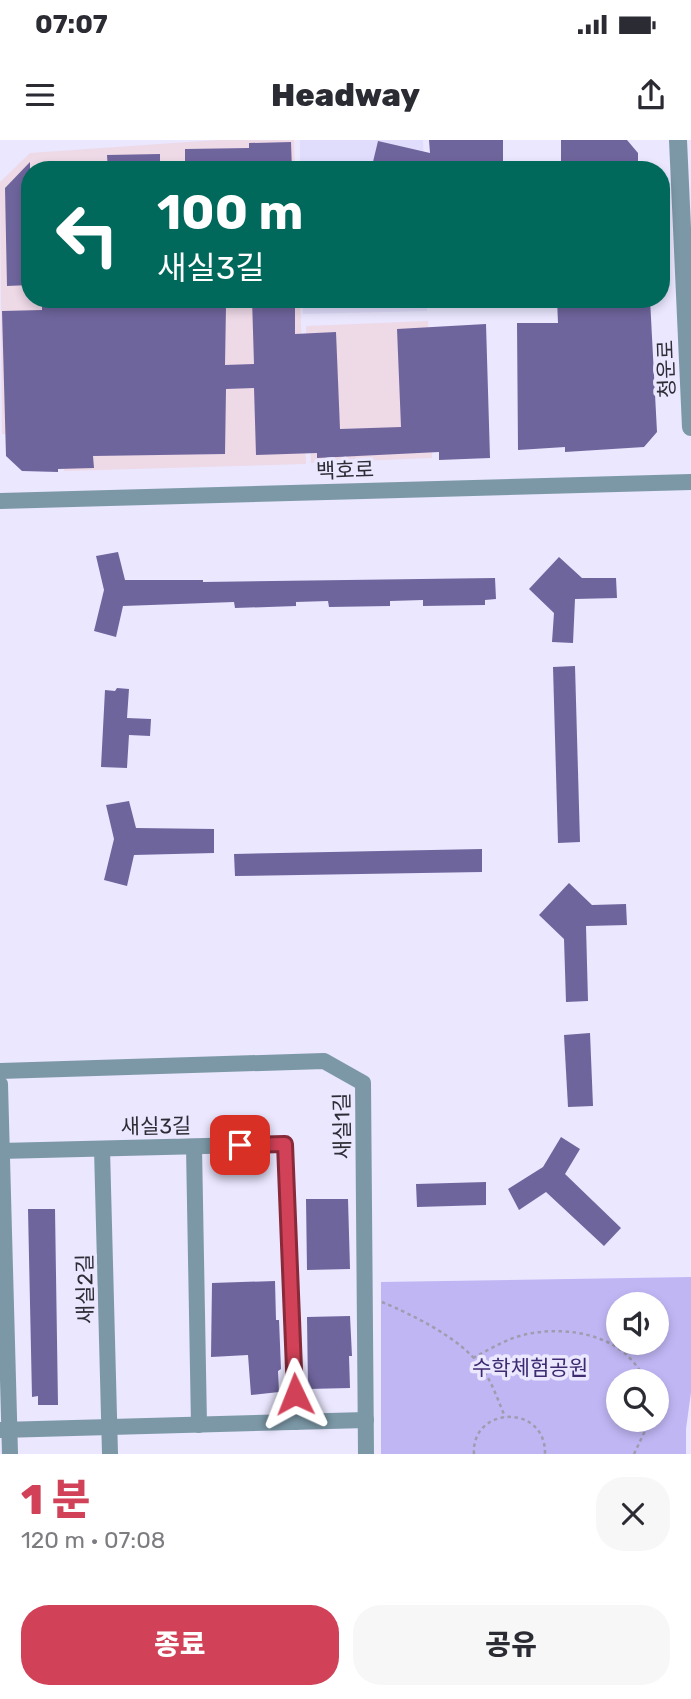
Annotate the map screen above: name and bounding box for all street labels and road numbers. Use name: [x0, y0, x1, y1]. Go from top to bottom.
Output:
street label: 청운로: [652, 340, 680, 398]
street label: 백호로: [316, 456, 374, 484]
street label: 새실1길: [329, 1092, 355, 1160]
street label: 새실3길: [120, 1113, 192, 1139]
street label: 새실2길: [72, 1254, 98, 1324]

